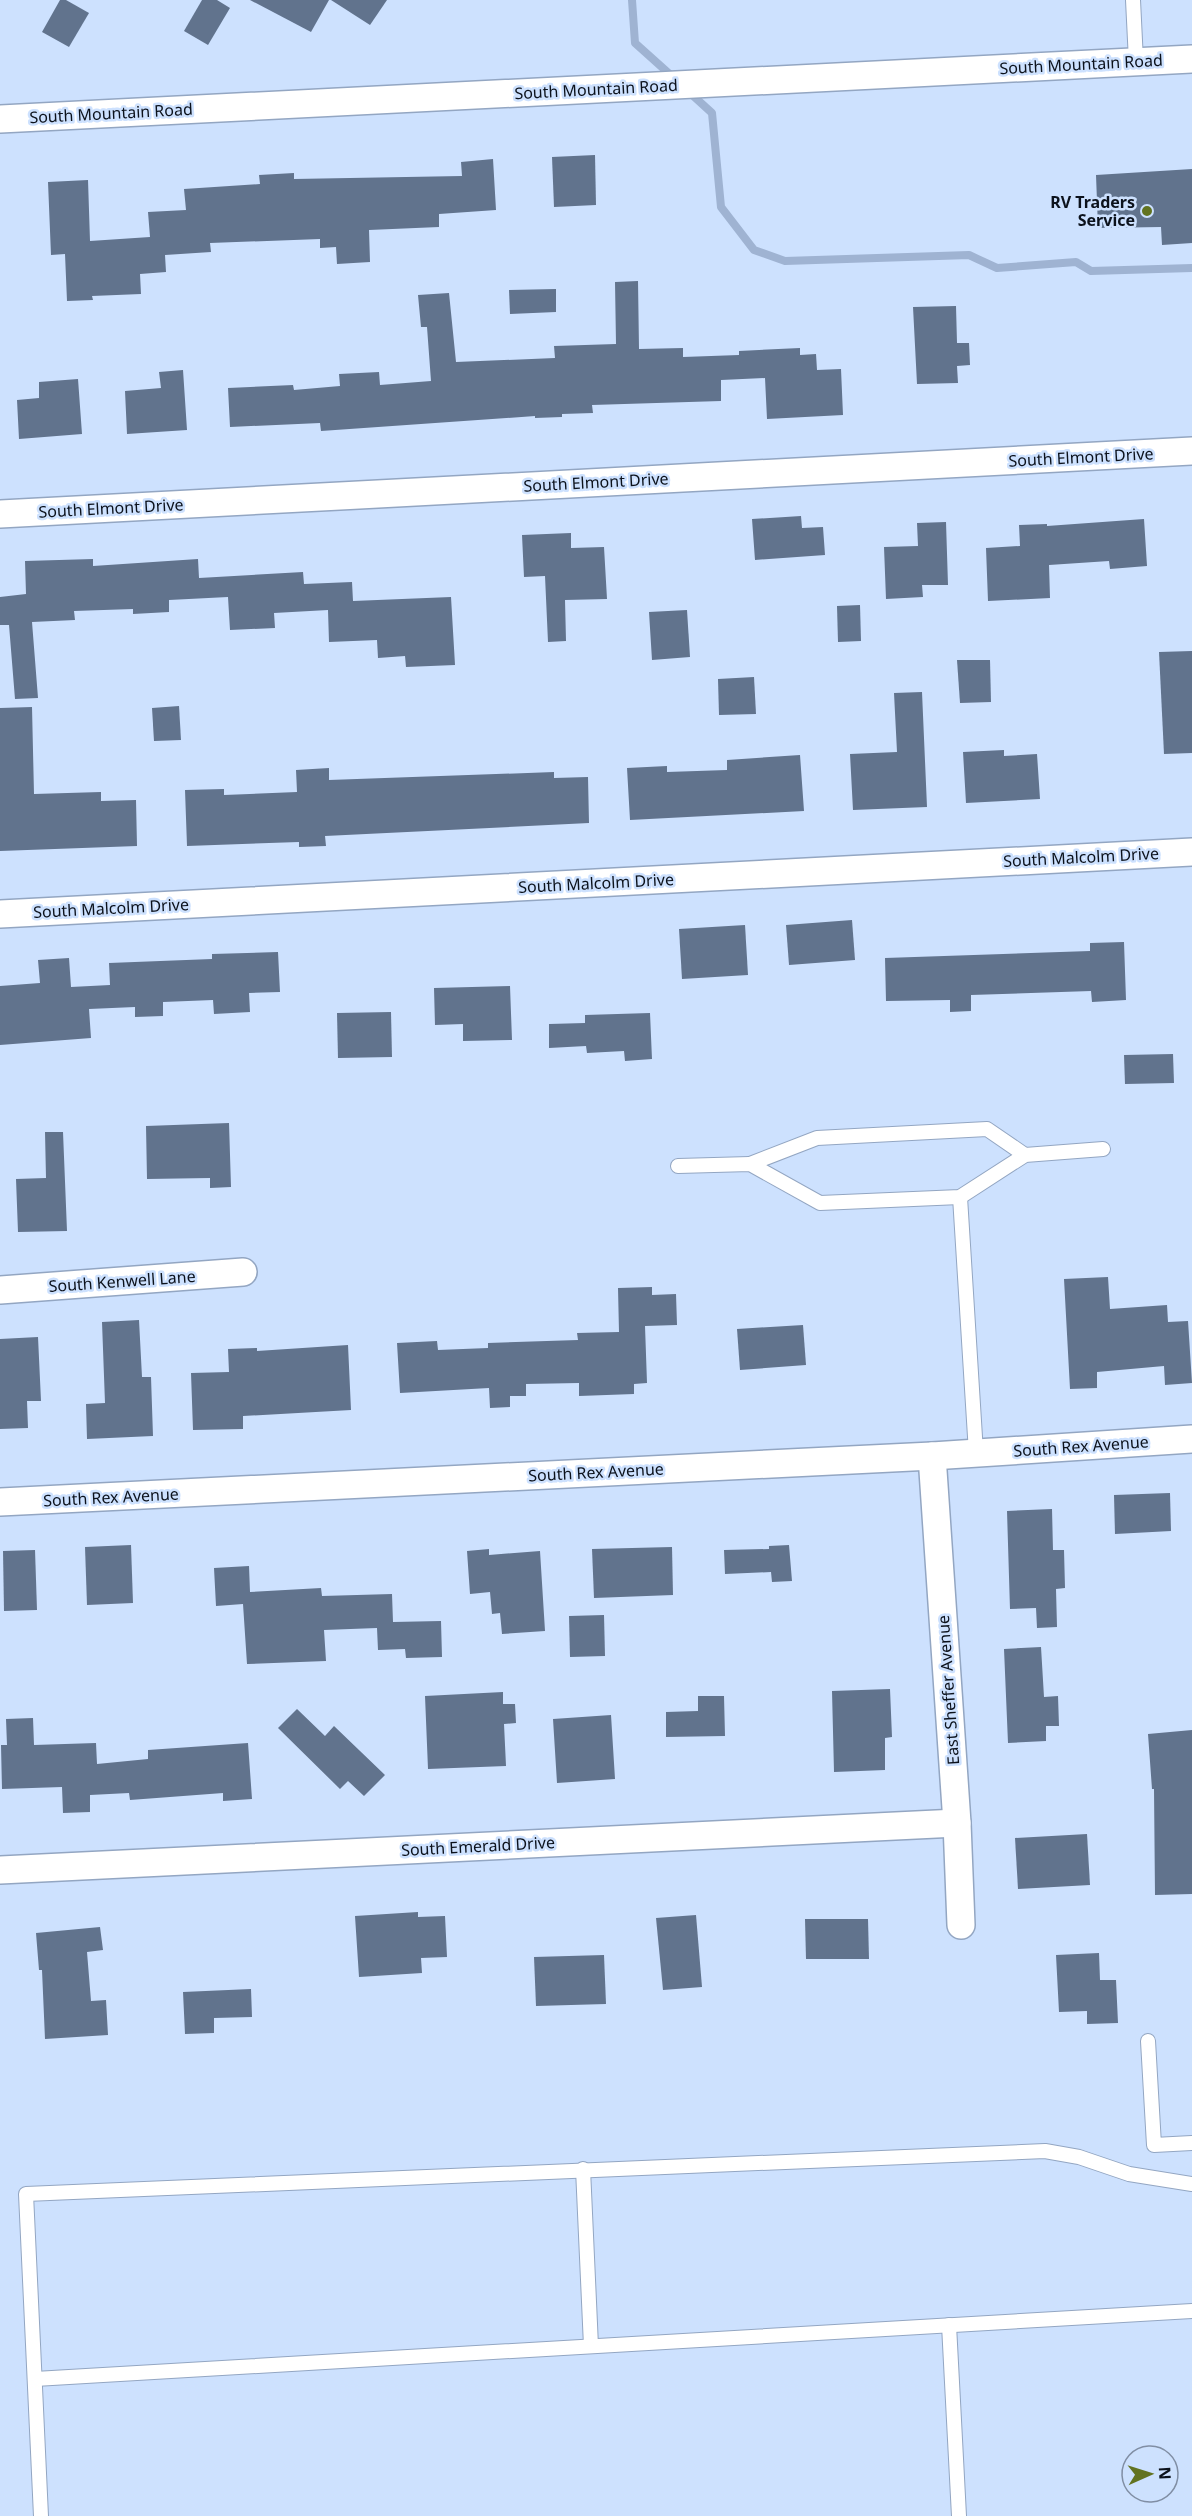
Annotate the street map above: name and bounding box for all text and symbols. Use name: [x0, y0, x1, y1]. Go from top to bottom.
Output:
street label: South Mountain Road: [999, 49, 1163, 79]
street label: South Mountain Road: [514, 74, 678, 104]
street label: South Mountain Road: [29, 98, 193, 128]
place label: RV Traders Service: [1050, 191, 1135, 231]
marker: RV Traders Service: [1140, 204, 1154, 218]
street label: South Elmont Drive: [1008, 442, 1154, 472]
street label: South Elmont Drive: [523, 467, 669, 497]
street label: South Elmont Drive: [38, 493, 184, 523]
street label: South Malcolm Drive: [1003, 842, 1159, 872]
street label: South Malcolm Drive: [518, 868, 674, 898]
street label: South Malcolm Drive: [33, 893, 189, 923]
street label: South Kenwell Lane: [48, 1265, 196, 1297]
street label: South Rex Avenue: [1013, 1430, 1149, 1462]
street label: South Rex Avenue: [528, 1457, 664, 1487]
street label: South Rex Avenue: [43, 1482, 179, 1512]
street label: East Sheffer Avenue: [932, 1614, 964, 1766]
street label: South Emerald Drive: [401, 1831, 555, 1861]
north arrow: [1120, 2444, 1180, 2504]
text: N: [1154, 2466, 1176, 2480]

